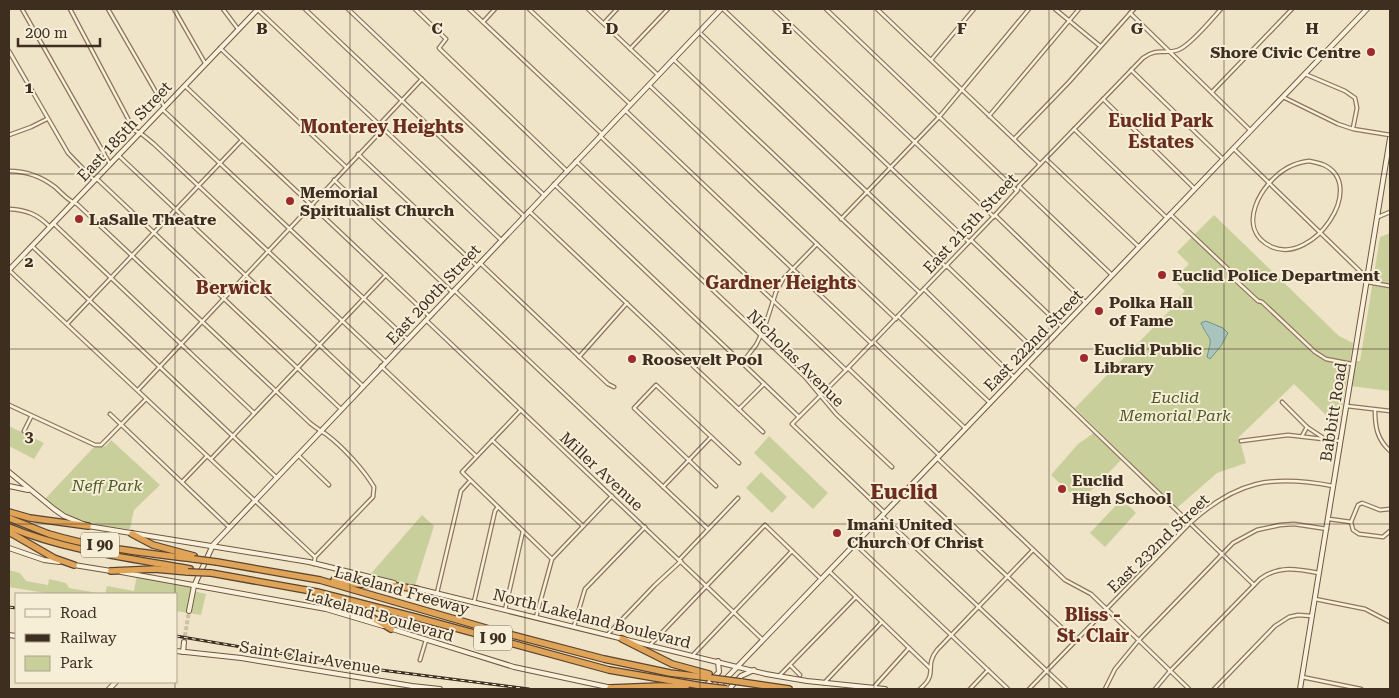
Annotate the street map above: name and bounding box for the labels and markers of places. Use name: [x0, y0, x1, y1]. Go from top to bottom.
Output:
place label: Shore Civic Centre: [1210, 43, 1361, 62]
marker: Shore Civic Centre: [1365, 46, 1377, 58]
place label: Memorial Spiritualist Church: [300, 183, 455, 220]
marker: Memorial Spiritualist Church: [284, 195, 296, 207]
place label: LaSalle Theatre: [89, 210, 216, 229]
marker: LaSalle Theatre: [73, 213, 85, 225]
place label: Euclid Police Department: [1172, 266, 1381, 285]
marker: Euclid Police Department: [1156, 269, 1168, 281]
place label: Polka Hall of Fame: [1109, 293, 1193, 330]
marker: Polka Hall of Fame: [1093, 305, 1105, 317]
place label: Euclid Public Library: [1094, 340, 1202, 377]
place label: Roosevelt Pool: [642, 350, 763, 369]
marker: Euclid Public Library: [1078, 352, 1090, 364]
marker: Roosevelt Pool: [626, 353, 638, 365]
place label: Euclid High School: [1072, 471, 1172, 508]
marker: Euclid High School: [1056, 483, 1068, 495]
place label: Imani United Church Of Christ: [847, 515, 984, 552]
marker: Imani United Church Of Christ: [831, 527, 843, 539]

